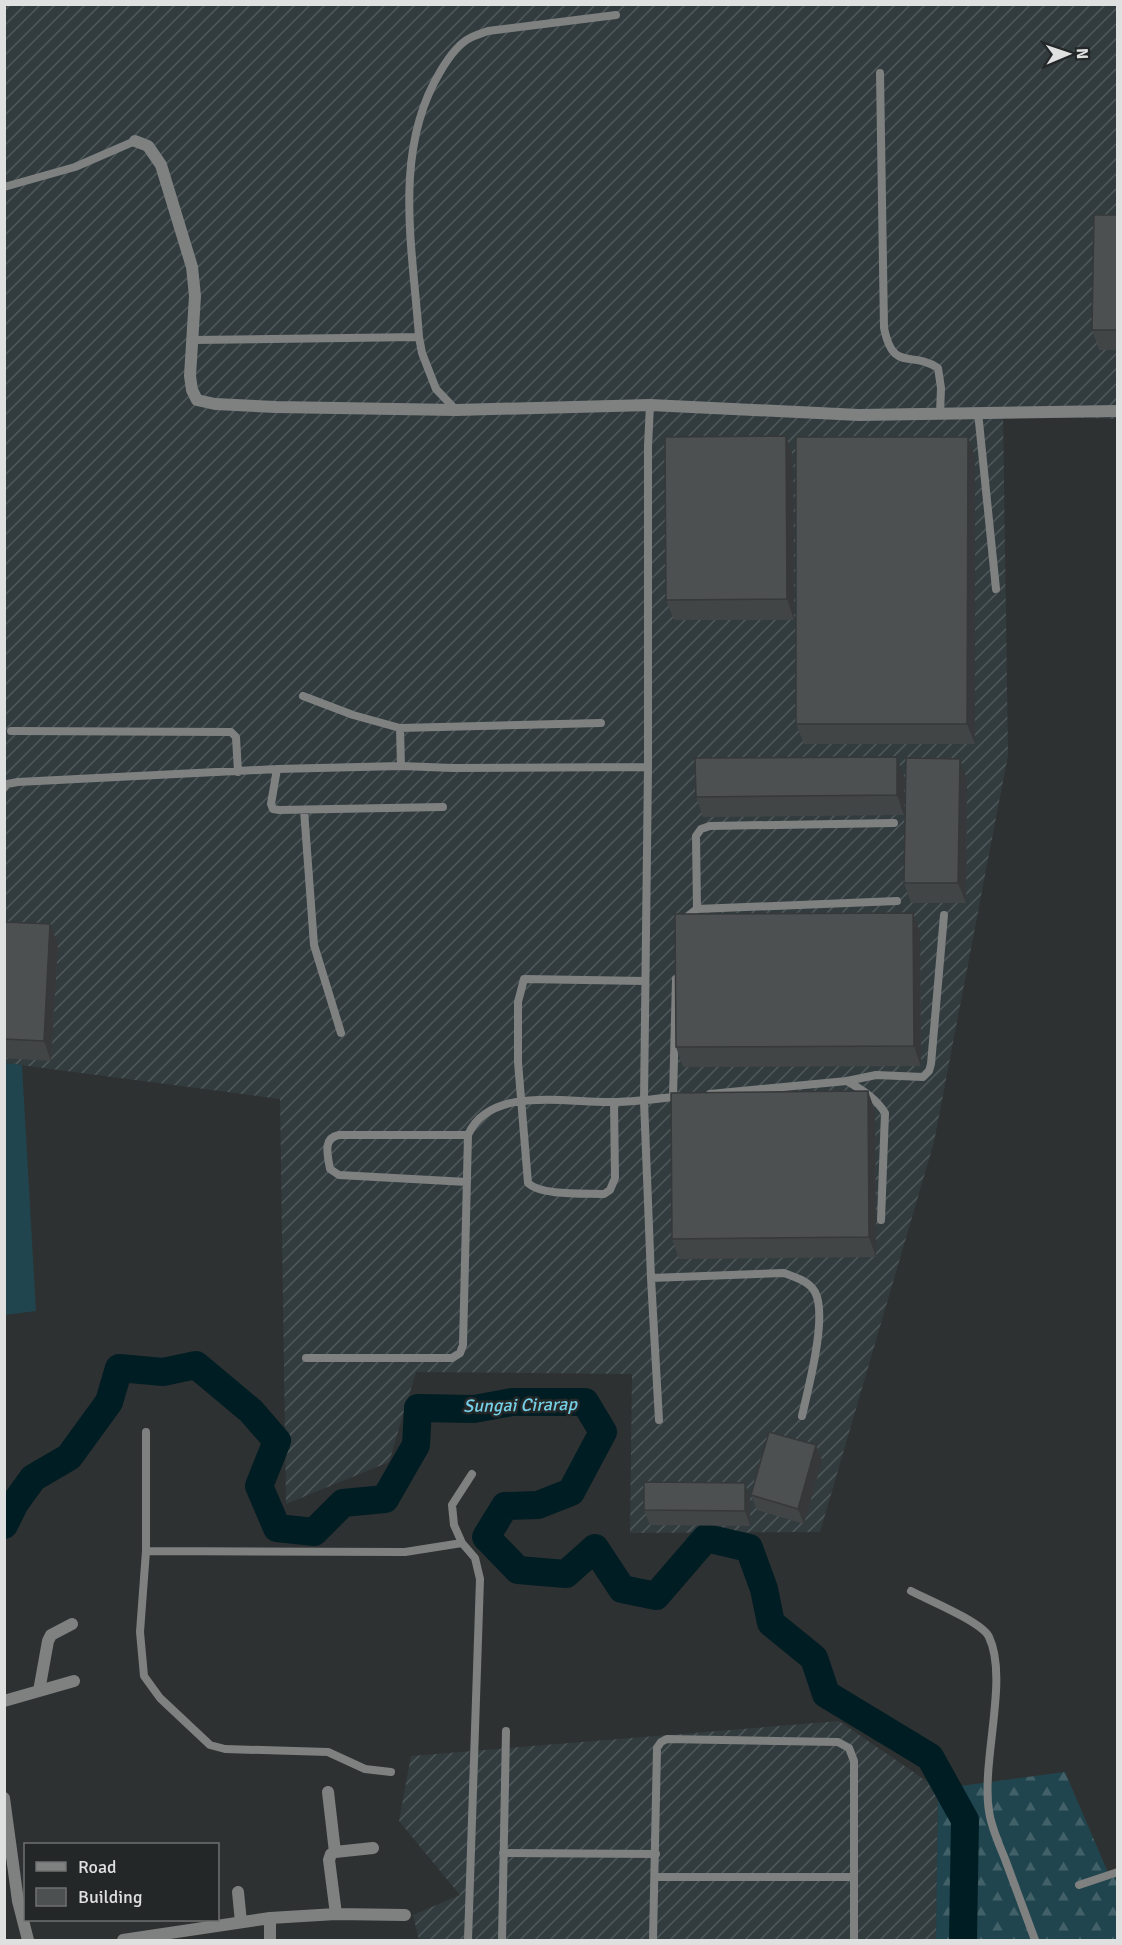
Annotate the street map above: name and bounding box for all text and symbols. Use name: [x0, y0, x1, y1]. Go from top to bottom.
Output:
north arrow: [1038, 24, 1098, 84]
text: N: [1072, 48, 1092, 59]
water label: Sungai Cirarap: [463, 1393, 578, 1417]
legend: [24, 1843, 219, 1921]
text: Road: [78, 1856, 117, 1878]
text: Building: [78, 1886, 142, 1908]

